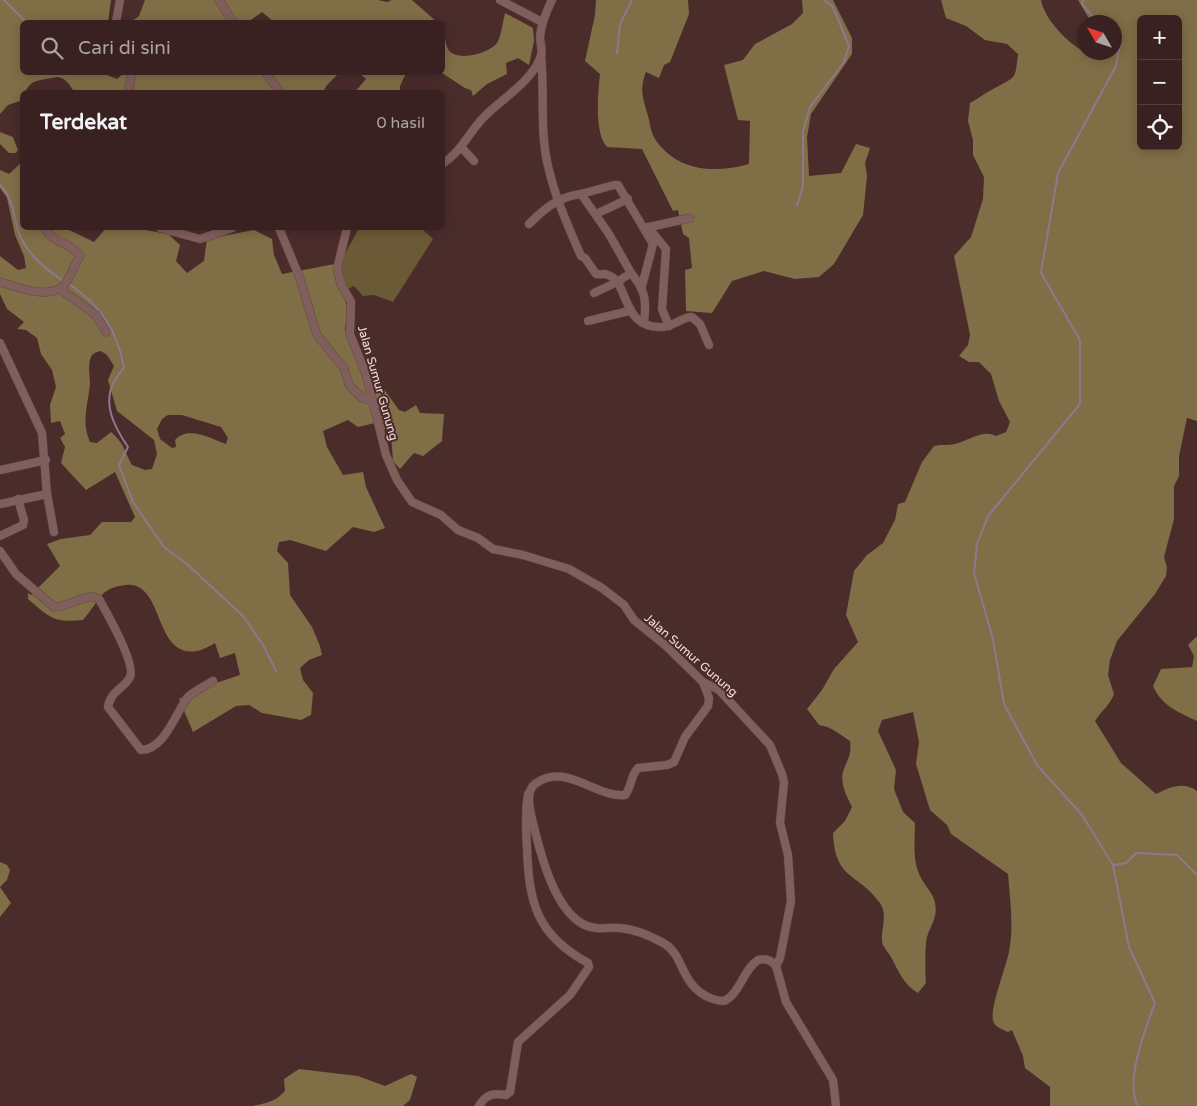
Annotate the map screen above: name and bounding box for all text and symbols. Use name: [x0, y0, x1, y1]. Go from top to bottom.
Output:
north arrow: [1077, 15, 1122, 60]
map controls: [1137, 15, 1182, 150]
button: +: [1137, 15, 1182, 60]
search box: [20, 20, 445, 75]
icon: search: [38, 34, 66, 62]
text: Cari di sini: [78, 37, 171, 59]
button: −: [1137, 60, 1182, 105]
button: locate: [1137, 105, 1182, 150]
text: Terdekat: [40, 110, 127, 135]
text: 0 hasil: [376, 113, 425, 133]
street label: Jalan Sumur Gunung: [355, 324, 401, 442]
street label: Jalan Sumur Gunung: [642, 611, 740, 699]

